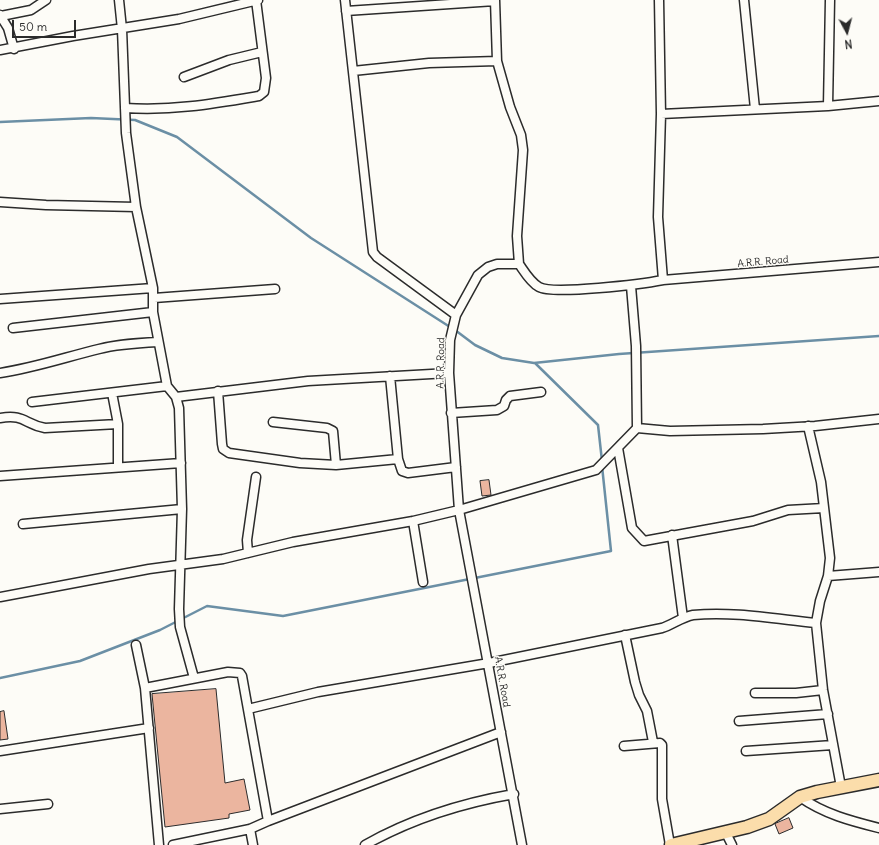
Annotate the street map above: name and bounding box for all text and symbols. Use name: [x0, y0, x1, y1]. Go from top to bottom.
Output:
scale bar: [14, 12, 78, 38]
north arrow: [827, 12, 867, 52]
text: 50 m: [19, 19, 47, 34]
text: N: [844, 36, 853, 51]
street label: A.R.R. Road: [737, 254, 789, 270]
street label: A.R.R. Road: [435, 337, 447, 389]
street label: A.R.R. Road: [492, 656, 512, 708]

